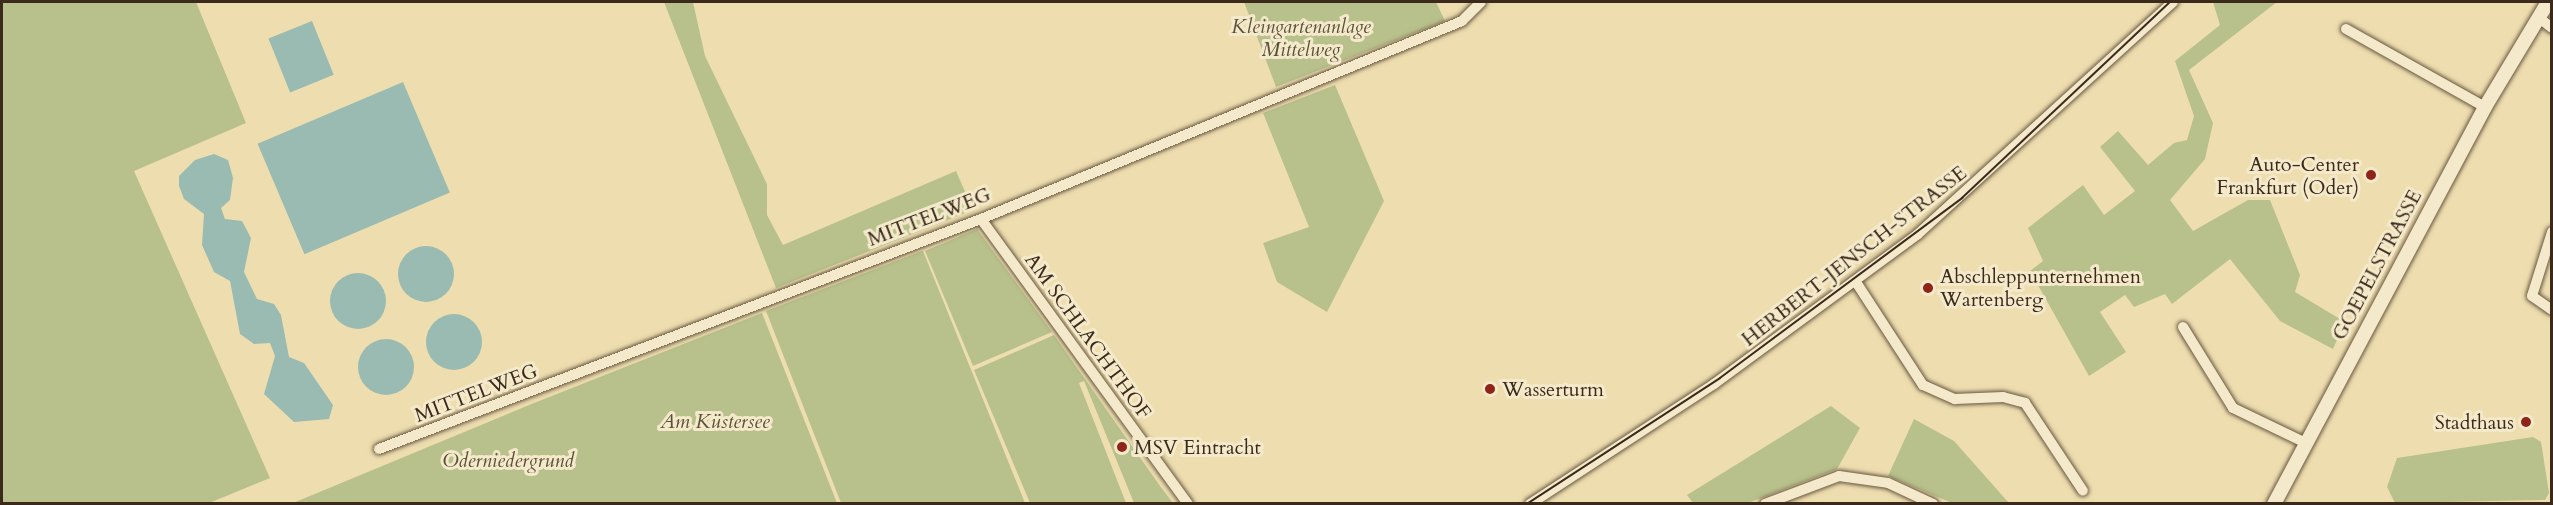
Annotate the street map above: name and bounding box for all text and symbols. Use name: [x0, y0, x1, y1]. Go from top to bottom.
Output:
park label: Kleingartenanlage Mittelweg: [1231, 15, 1371, 62]
place label: Auto-Center Frankfurt (Oder): [2217, 152, 2359, 199]
street label: HERBERT-JENSCH-STRASSE: [1737, 161, 1971, 351]
marker: Auto-Center Frankfurt (Oder): [2364, 168, 2378, 182]
street label: MITTELWEG: [864, 183, 994, 251]
street label: GOEPELSTRASSE: [2327, 186, 2427, 344]
street label: AM SCHLACHTHOF: [1020, 248, 1156, 424]
place label: Abschleppunternehmen Wartenberg: [1940, 264, 2141, 311]
marker: Abschleppunternehmen Wartenberg: [1921, 281, 1935, 295]
street label: MITTELWEG: [411, 359, 541, 427]
place label: Wasserturm: [1502, 377, 1604, 401]
marker: Wasserturm: [1483, 382, 1497, 396]
park label: Am Küstersee: [660, 409, 770, 433]
place label: Stadthaus: [2435, 410, 2514, 434]
marker: Stadthaus: [2519, 415, 2533, 429]
place label: MSV Eintracht: [1134, 435, 1261, 459]
marker: MSV Eintracht: [1115, 440, 1129, 454]
park label: Oderniedergrund: [442, 448, 574, 472]

